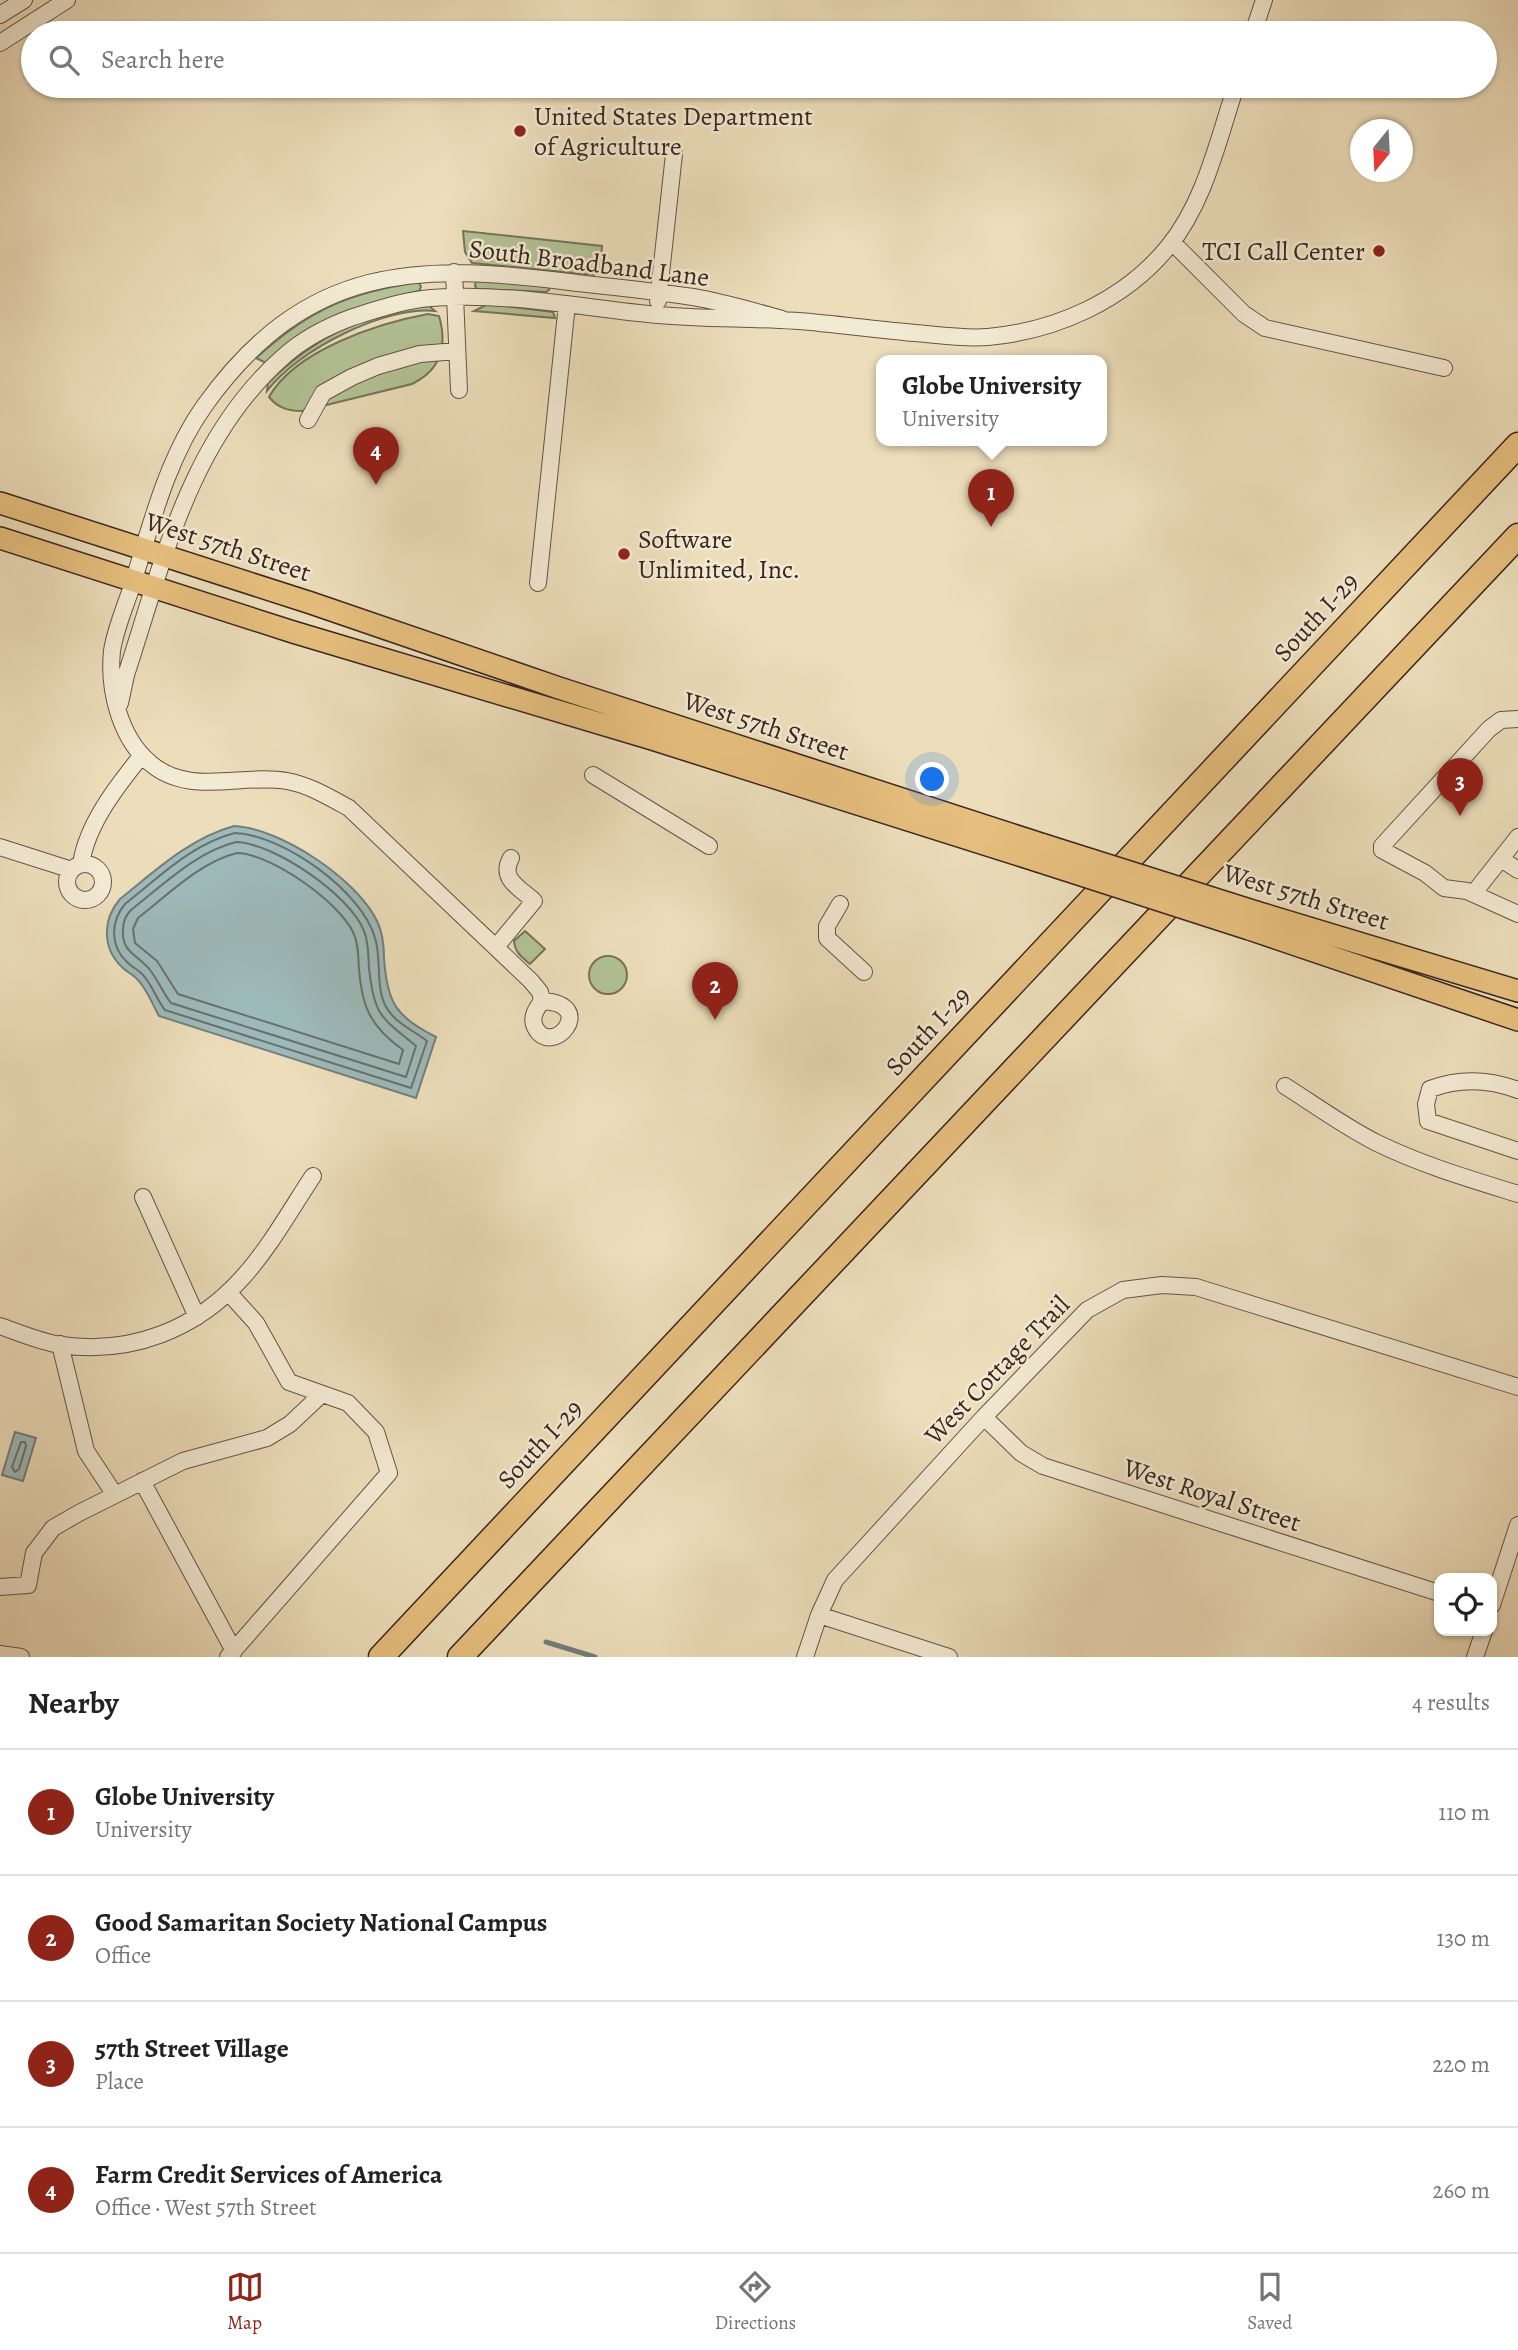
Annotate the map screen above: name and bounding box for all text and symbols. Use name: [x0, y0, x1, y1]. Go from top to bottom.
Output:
search box: [21, 21, 1497, 98]
icon: search: [45, 41, 83, 79]
text: Search here: [101, 42, 225, 77]
place label: United States Department of Agriculture: [534, 99, 813, 164]
north arrow: [1350, 119, 1413, 182]
marker: United States Department of Agriculture: [512, 123, 528, 139]
street label: South Broadband Lane: [467, 231, 711, 295]
place label: TCI Call Center: [1202, 234, 1365, 269]
marker: TCI Call Center: [1371, 243, 1387, 259]
popup: [876, 355, 1107, 446]
text: Globe University: [902, 368, 1081, 403]
text: University: [902, 403, 999, 434]
pin: 4: [353, 427, 399, 485]
pin: 1: [968, 469, 1014, 527]
street label: West 57th Street: [140, 504, 315, 590]
place label: Software Unlimited, Inc.: [638, 522, 800, 587]
marker: Software Unlimited, Inc.: [616, 546, 632, 562]
street label: South I-29: [1265, 565, 1367, 669]
street label: West 57th Street: [678, 683, 853, 769]
pin: 3: [1437, 758, 1483, 816]
your location: [915, 762, 949, 796]
street label: West 57th Street: [1218, 855, 1394, 939]
pin: 2: [692, 962, 738, 1020]
street label: South I-29: [877, 979, 979, 1083]
street label: West Cottage Trail: [916, 1288, 1077, 1453]
street label: South I-29: [489, 1392, 591, 1496]
street label: West Royal Street: [1118, 1450, 1306, 1540]
map controls: [1434, 1573, 1497, 1636]
button: locate: [1434, 1573, 1497, 1636]
text: Nearby: [28, 1683, 119, 1723]
text: 4 results: [1412, 1687, 1490, 1718]
text: Globe University: [95, 1779, 274, 1814]
text: 1: [47, 1797, 55, 1828]
text: 110 m: [1438, 1797, 1490, 1828]
text: University: [95, 1814, 192, 1845]
text: Good Samaritan Society National Campus: [95, 1905, 547, 1940]
text: 2: [45, 1923, 57, 1954]
text: 130 m: [1437, 1923, 1490, 1954]
text: Office: [95, 1940, 151, 1971]
text: 57th Street Village: [95, 2031, 289, 2066]
text: 3: [46, 2049, 56, 2080]
text: 220 m: [1432, 2049, 1490, 2080]
text: Place: [95, 2066, 144, 2097]
text: Farm Credit Services of America: [95, 2157, 442, 2192]
text: 4: [46, 2175, 56, 2206]
text: 260 m: [1432, 2175, 1490, 2206]
text: Office · West 57th Street: [95, 2192, 317, 2223]
tab: Map: [226, 2268, 264, 2336]
tab: Directions: [715, 2268, 796, 2336]
tab: Saved: [1247, 2268, 1292, 2336]

